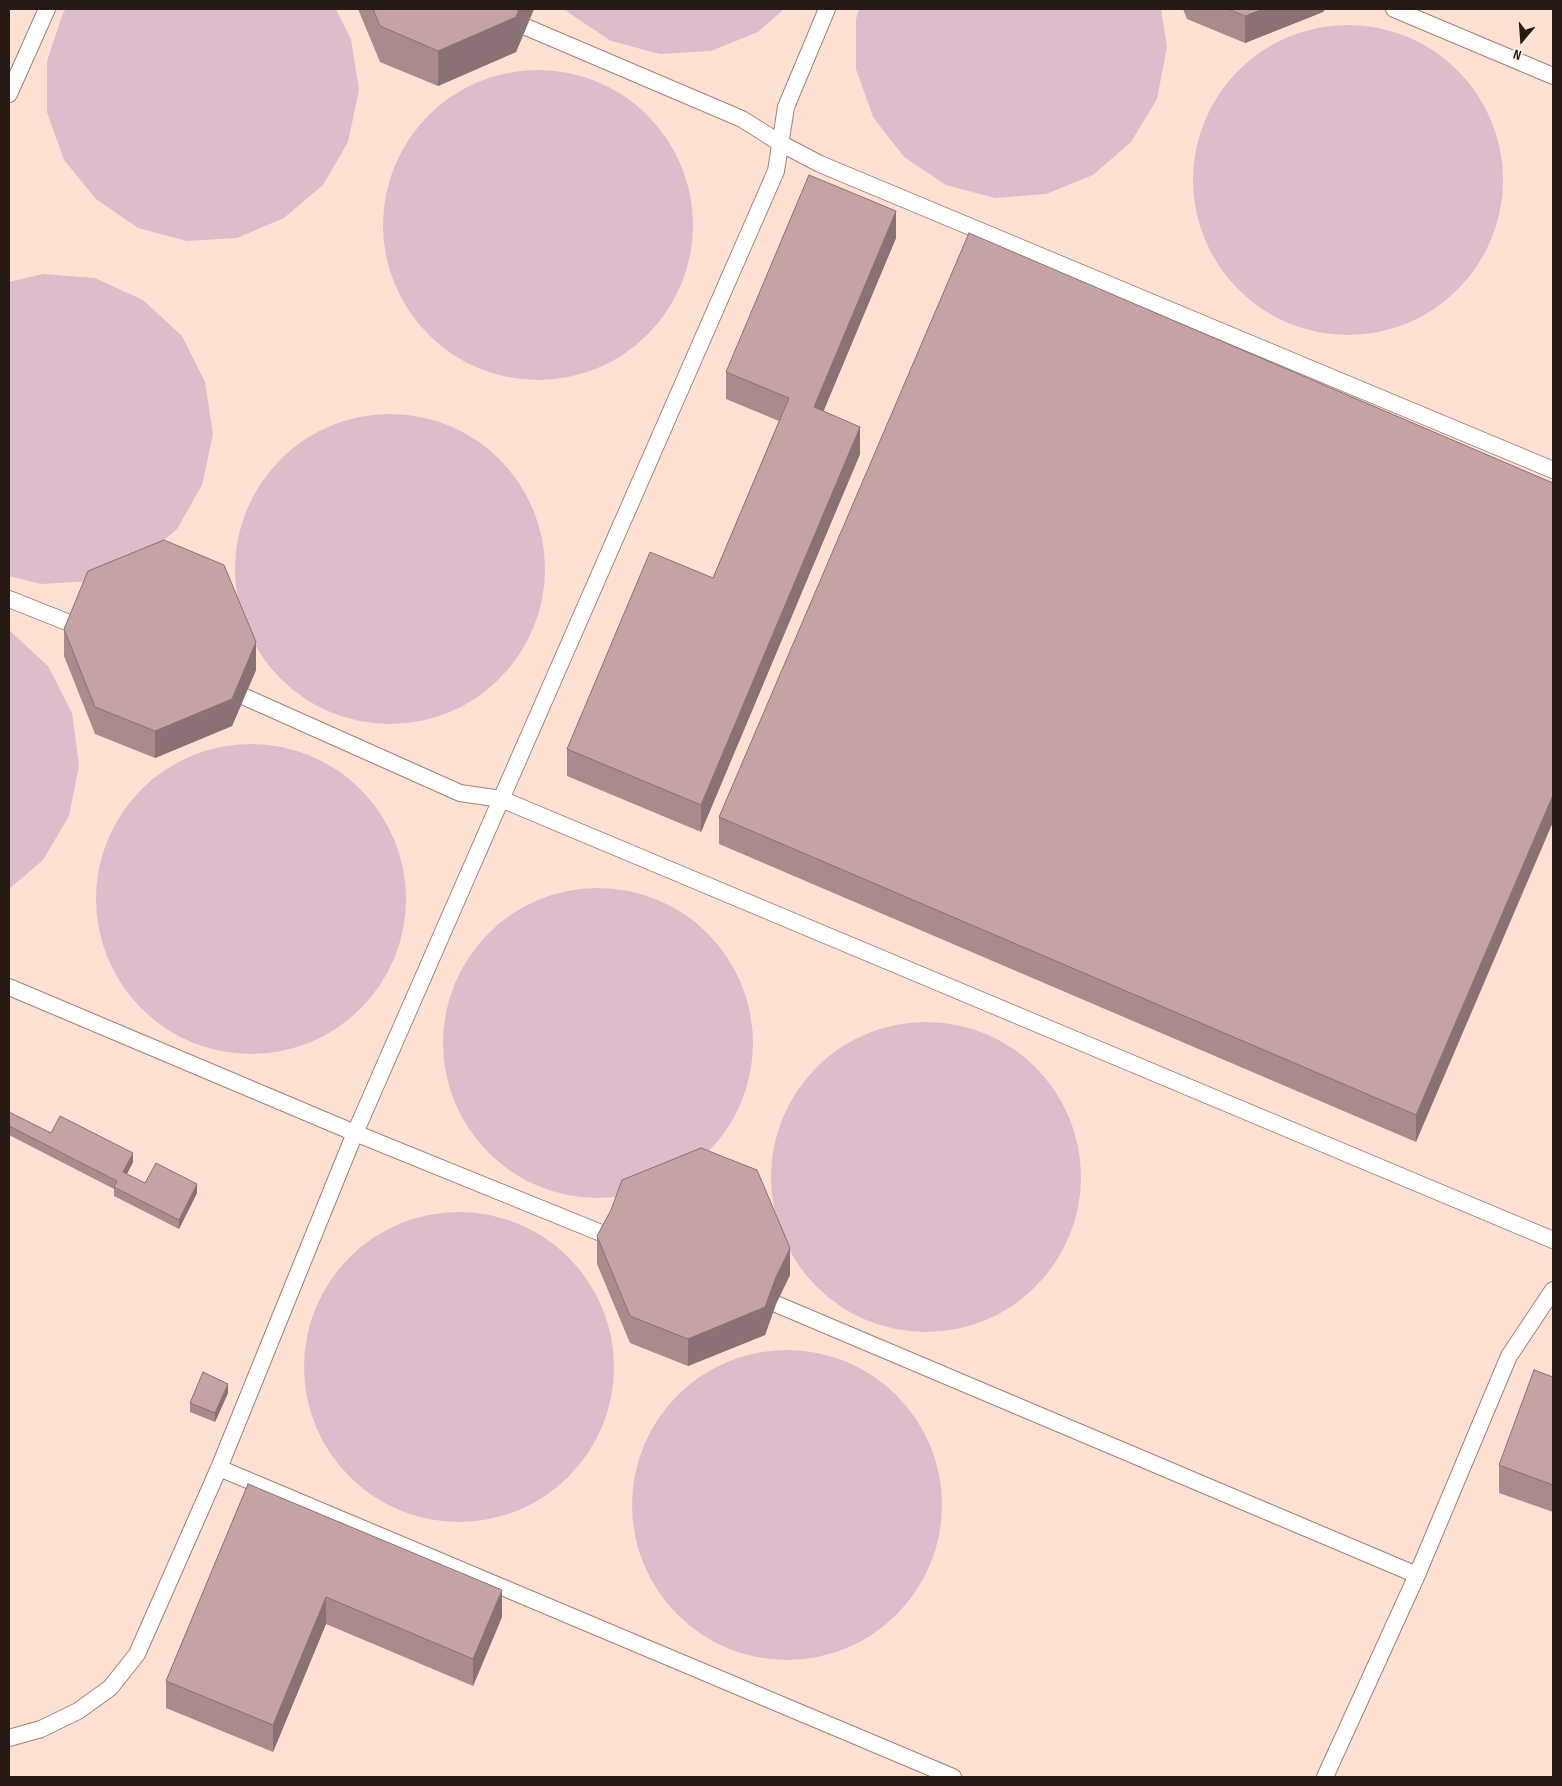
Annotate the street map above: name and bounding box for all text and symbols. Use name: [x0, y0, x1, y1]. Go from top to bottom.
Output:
north arrow: [1497, 15, 1547, 65]
text: N: [1511, 46, 1523, 64]

